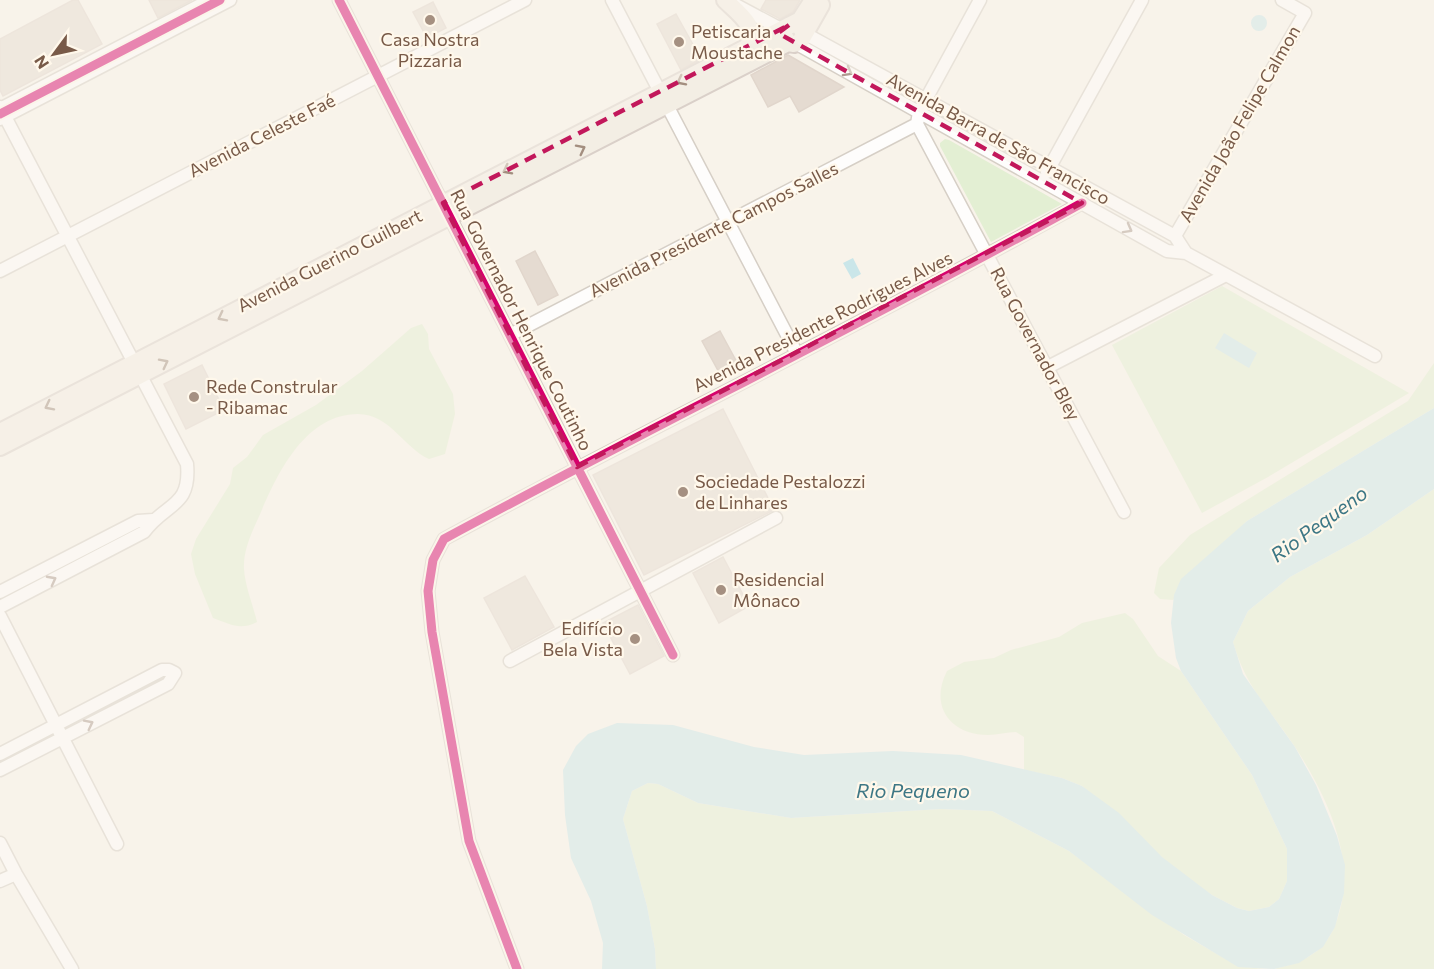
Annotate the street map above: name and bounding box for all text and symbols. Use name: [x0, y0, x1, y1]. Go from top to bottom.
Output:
marker: Casa Nostra Pizzaria: [423, 13, 437, 27]
place label: Petiscaria Moustache: [691, 20, 783, 63]
street label: Avenida João Felipe Calmon: [1174, 21, 1304, 226]
north arrow: [24, 24, 84, 84]
place label: Casa Nostra Pizzaria: [381, 28, 479, 71]
marker: Petiscaria Moustache: [672, 35, 686, 49]
text: N: [30, 52, 52, 73]
one-way arrow: [842, 65, 853, 77]
street label: Avenida Barra de São Francisco: [883, 67, 1114, 209]
one-way arrow: [676, 74, 687, 85]
street label: Avenida Celeste Faé: [185, 89, 338, 182]
one-way arrow: [574, 145, 585, 156]
street label: Avenida Presidente Campos Salles: [585, 157, 842, 302]
one-way arrow: [503, 163, 514, 174]
street label: Rua Governador Henrique Coutinho: [446, 185, 598, 454]
street label: Avenida Guerino Guilbert: [233, 204, 426, 316]
one-way arrow: [1122, 222, 1133, 234]
street label: Avenida Presidente Rodrigues Alves: [689, 246, 956, 396]
street label: Rua Governador Bley: [986, 263, 1086, 424]
one-way arrow: [218, 310, 228, 321]
one-way arrow: [158, 358, 169, 370]
place label: Rede Constrular - Ribamac: [206, 375, 338, 418]
marker: Rede Constrular - Ribamac: [187, 390, 201, 404]
one-way arrow: [44, 399, 55, 411]
place label: Sociedade Pestalozzi de Linhares: [695, 470, 866, 513]
water label: Rio Pequeno: [1265, 480, 1372, 566]
marker: Sociedade Pestalozzi de Linhares: [676, 485, 690, 499]
place label: Residencial Mônaco: [733, 568, 825, 611]
one-way arrow: [46, 576, 56, 587]
marker: Residencial Mônaco: [714, 583, 728, 597]
place label: Edifício Bela Vista: [543, 617, 623, 660]
marker: Edifício Bela Vista: [628, 632, 642, 646]
one-way arrow: [83, 720, 94, 732]
water label: Rio Pequeno: [856, 778, 970, 802]

